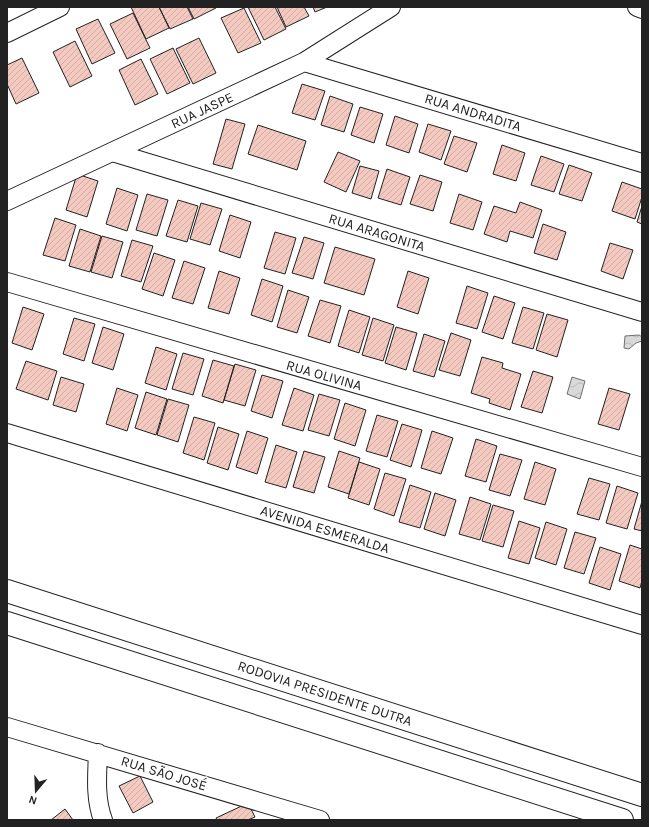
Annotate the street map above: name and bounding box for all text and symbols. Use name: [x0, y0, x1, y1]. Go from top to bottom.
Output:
street label: RUA JASPE: [168, 89, 236, 132]
street label: RUA ANDRADITA: [422, 90, 523, 135]
street label: RUA ARAGONITA: [327, 210, 427, 255]
street label: RUA OLIVINA: [284, 357, 364, 394]
street label: AVENIDA ESMERALDA: [258, 502, 391, 557]
street label: RODOVIA PRESIDENTE DUTRA: [235, 657, 414, 730]
street label: RUA SÃO JOSÉ: [119, 751, 209, 795]
north arrow: [16, 771, 56, 811]
text: N: [27, 793, 39, 807]

